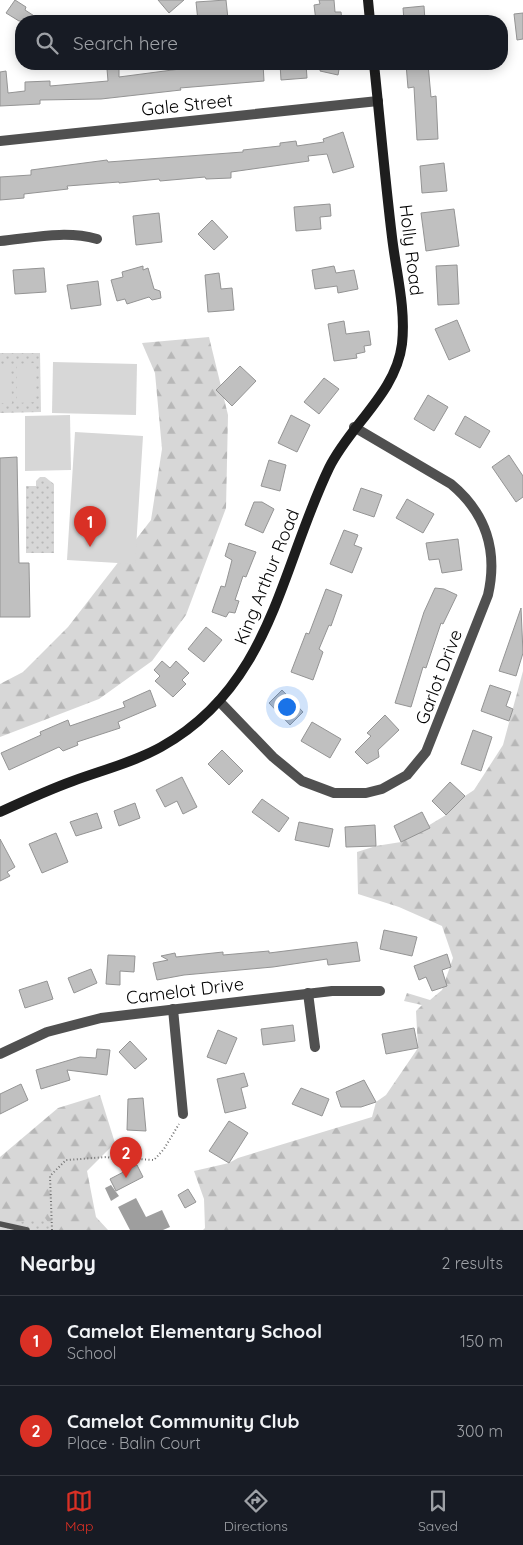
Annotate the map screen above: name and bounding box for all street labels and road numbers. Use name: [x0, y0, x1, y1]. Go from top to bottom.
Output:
street label: Gale Street: [140, 88, 234, 121]
street label: Holly Road: [394, 203, 428, 297]
street label: King Arthur Road: [229, 506, 304, 648]
street label: Garlot Drive: [410, 626, 467, 728]
street label: Camelot Drive: [125, 972, 245, 1009]

